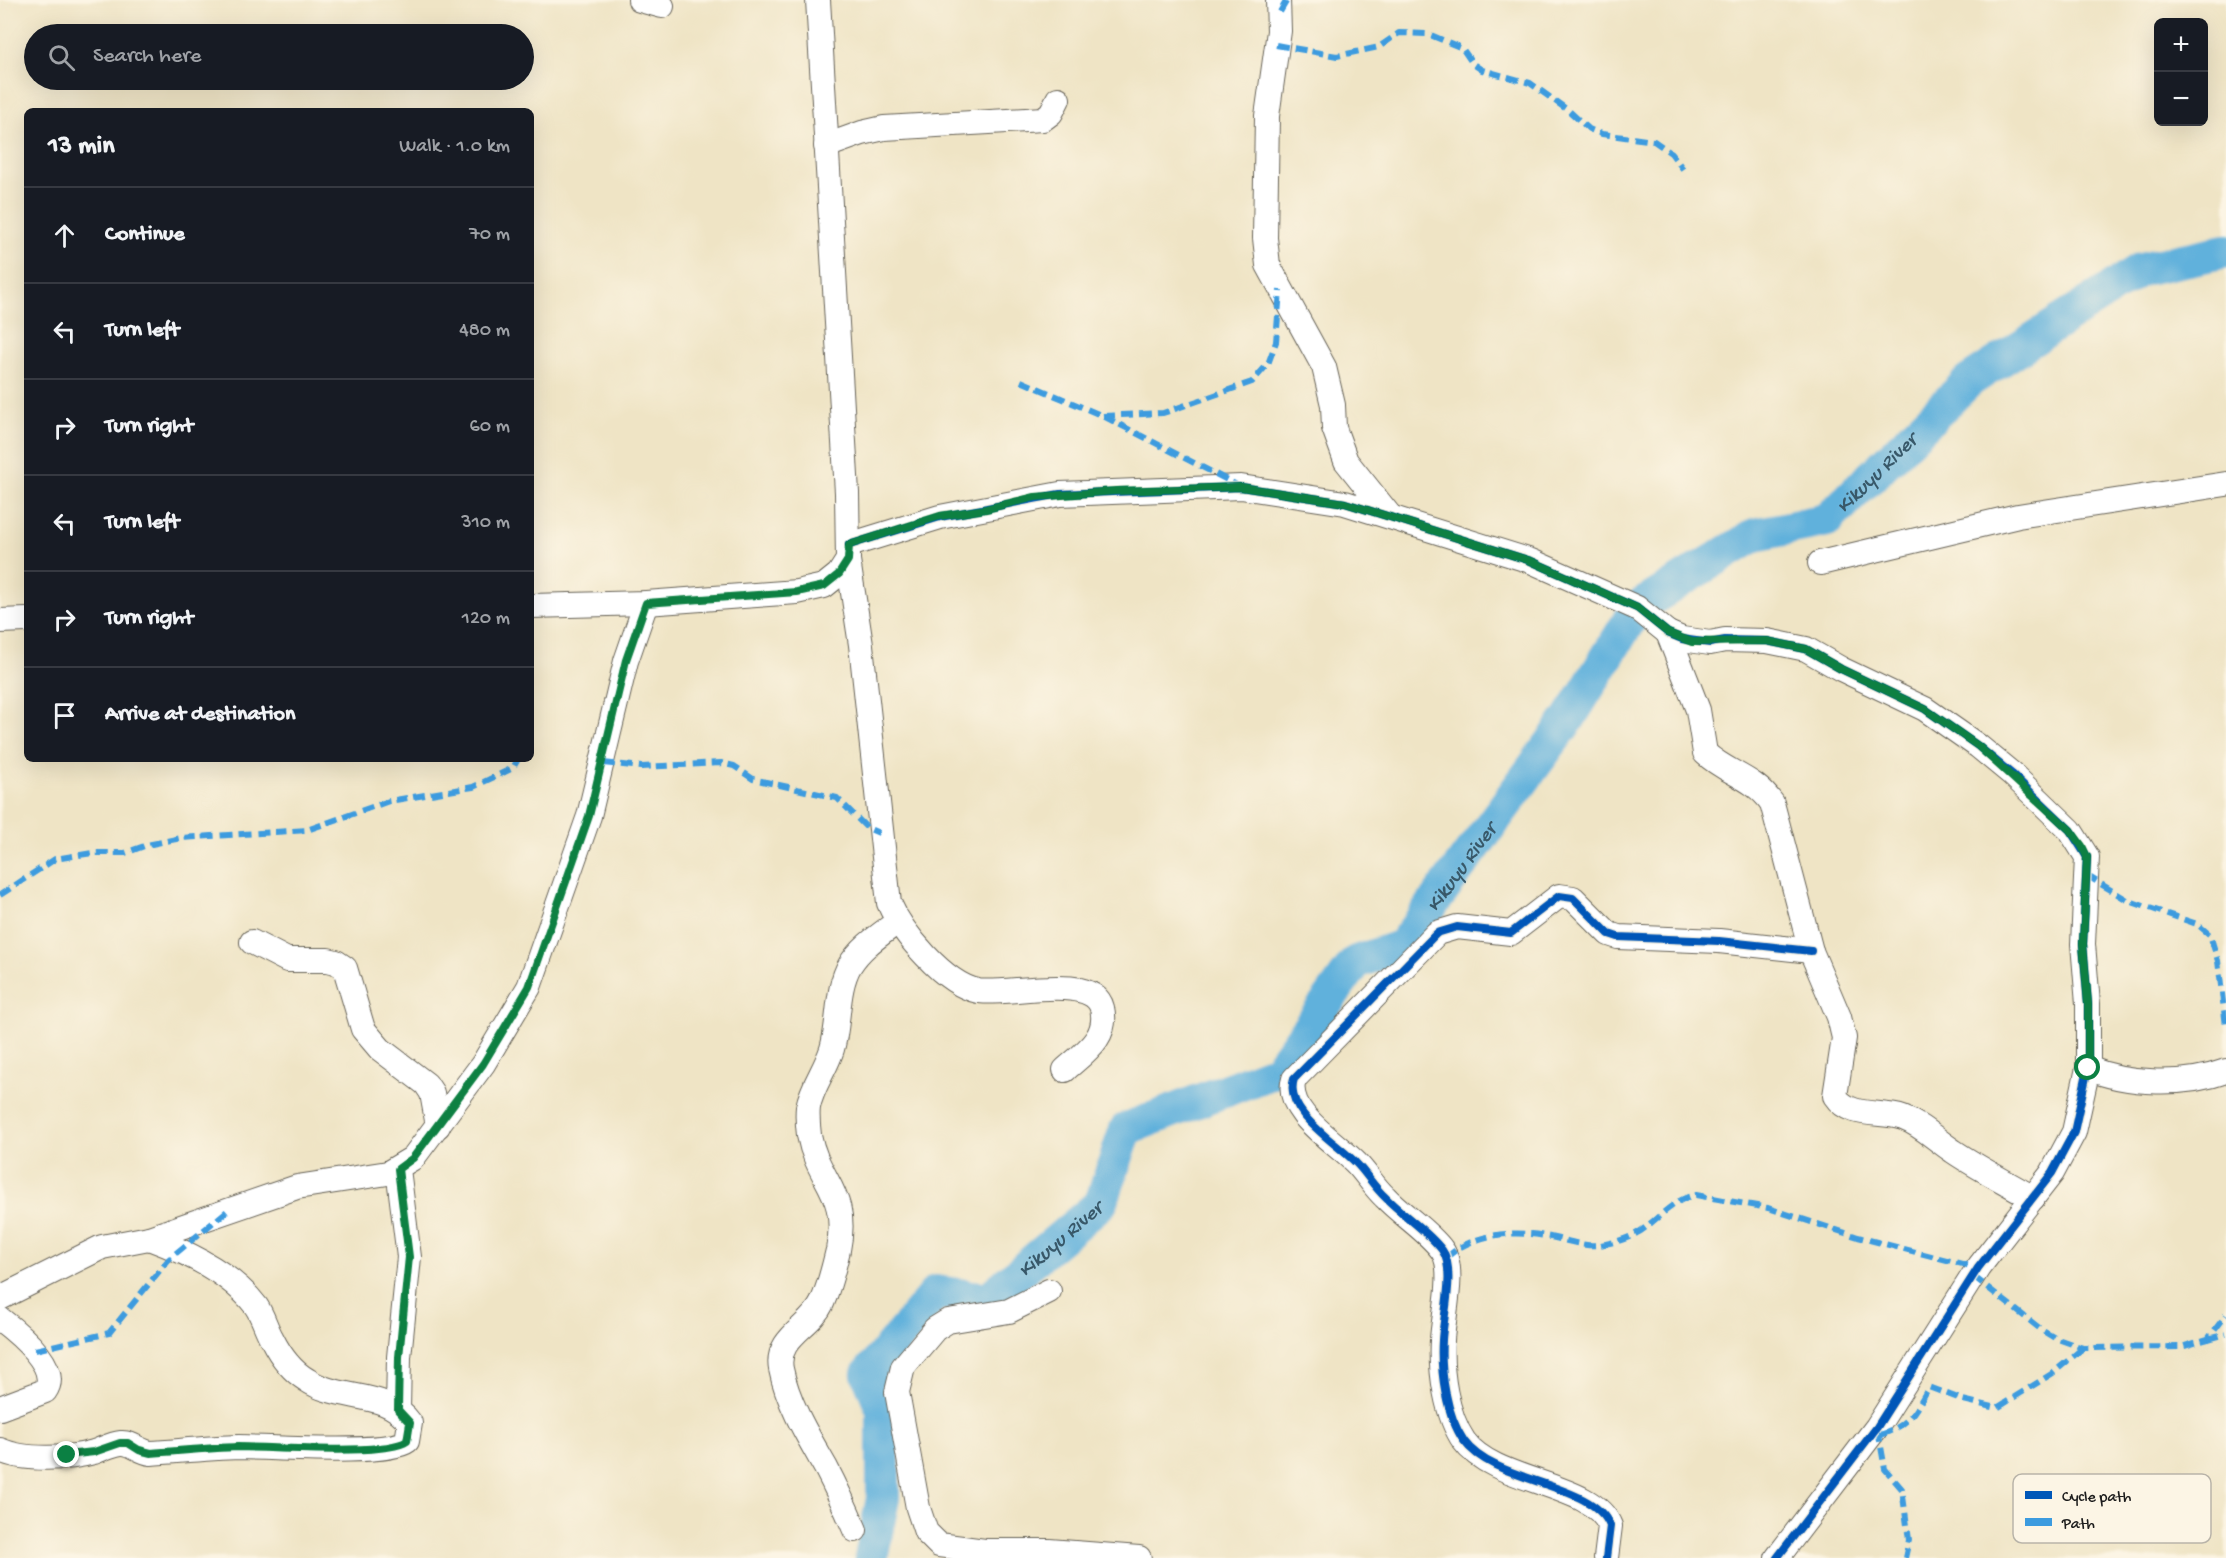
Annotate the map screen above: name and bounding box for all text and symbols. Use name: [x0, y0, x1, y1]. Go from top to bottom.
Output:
map controls: [2154, 18, 2208, 126]
button: +: [2154, 18, 2208, 72]
search box: [24, 24, 534, 90]
icon: search: [45, 41, 78, 74]
text: Search here: [93, 44, 201, 70]
button: −: [2154, 72, 2208, 126]
text: 13 min: [48, 132, 115, 163]
text: Walk · 1.0 km: [399, 136, 510, 159]
icon: ahead: [48, 219, 81, 252]
text: Continue: [105, 222, 185, 248]
text: 70 m: [469, 224, 510, 247]
icon: left: [48, 315, 81, 348]
text: Turn left: [105, 318, 179, 344]
text: 480 m: [459, 320, 510, 343]
icon: right: [48, 411, 81, 444]
text: Turn right: [105, 414, 193, 440]
text: 60 m: [470, 416, 510, 439]
water label: Kikuyu River: [1832, 426, 1927, 520]
icon: left: [48, 507, 81, 540]
text: Turn left: [105, 510, 179, 536]
text: 310 m: [461, 512, 510, 535]
icon: right: [48, 603, 81, 636]
text: Turn right: [105, 606, 193, 632]
text: 120 m: [462, 608, 510, 631]
icon: arrive: [48, 699, 81, 732]
text: Arrive at destination: [105, 702, 295, 728]
water label: Kikuyu River: [1422, 816, 1507, 918]
route start: [2074, 1054, 2100, 1080]
water label: Kikuyu River: [1014, 1195, 1113, 1284]
route end: [53, 1441, 79, 1467]
legend: [2013, 1474, 2211, 1543]
text: Cycle path: [2062, 1489, 2132, 1508]
text: Path: [2061, 1516, 2095, 1535]

